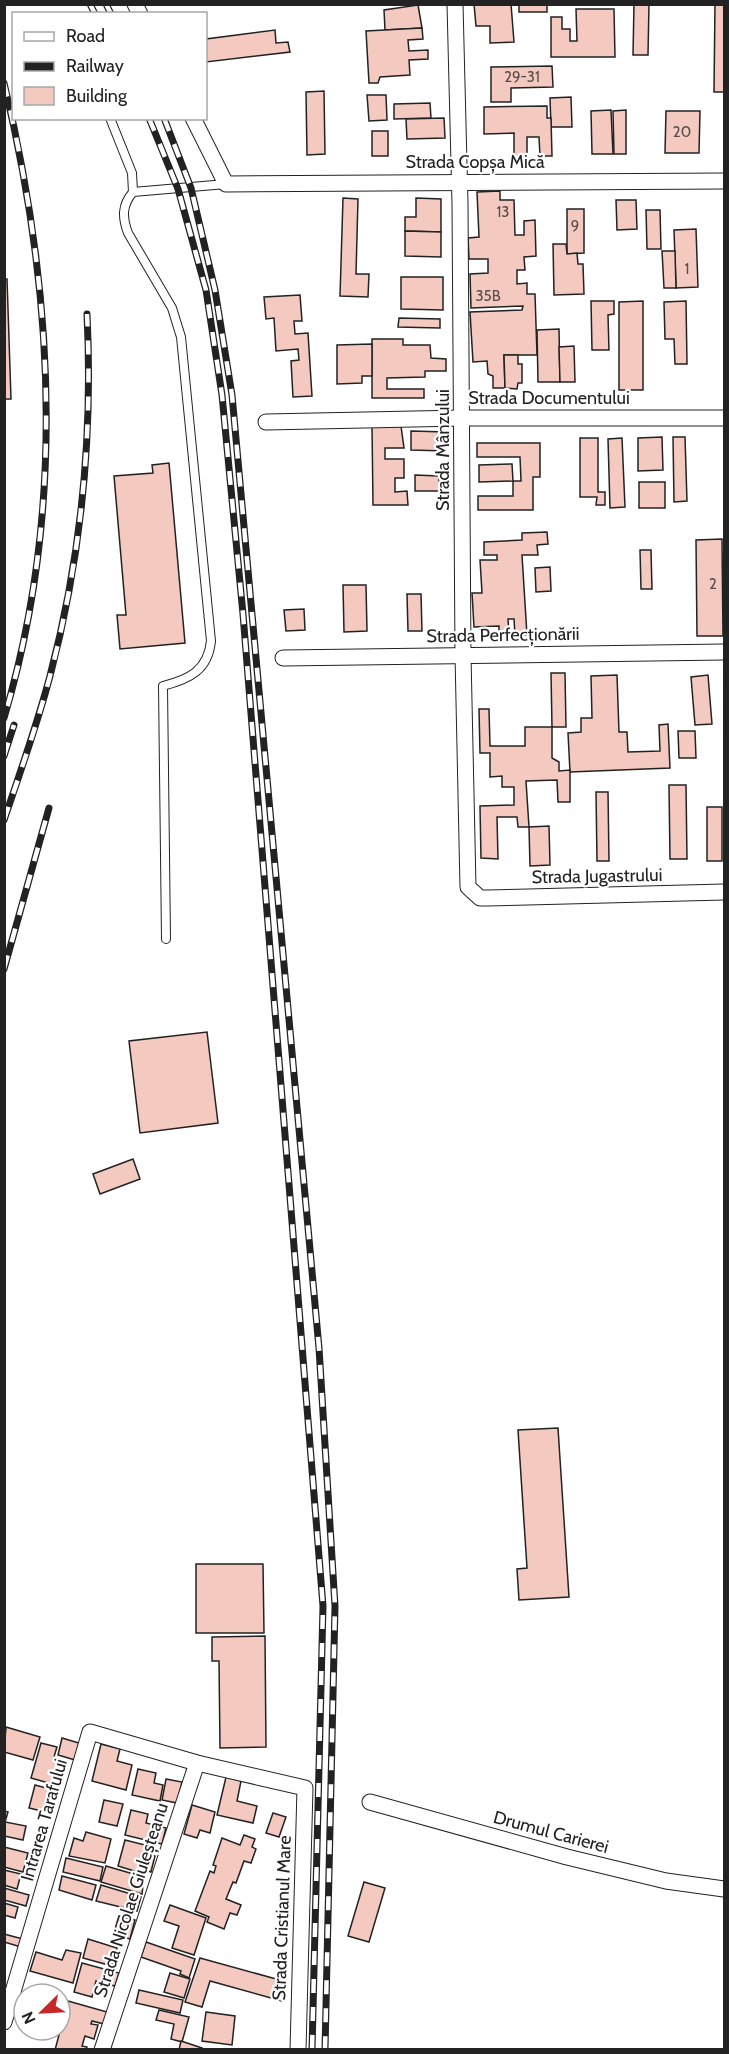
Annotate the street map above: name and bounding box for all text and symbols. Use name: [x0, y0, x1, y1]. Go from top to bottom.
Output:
legend: [12, 12, 207, 120]
text: Road: [66, 25, 105, 47]
text: Railway: [66, 55, 124, 77]
house number: 29-31: [504, 68, 540, 86]
text: Building: [66, 85, 128, 107]
house number: 20: [673, 123, 691, 141]
street label: Strada Copșa Mică: [405, 151, 545, 174]
house number: 13: [496, 203, 510, 221]
house number: 9: [571, 217, 579, 235]
house number: 1: [685, 260, 689, 278]
house number: 35B: [475, 287, 501, 305]
street label: Strada Documentului: [468, 387, 630, 409]
street label: Strada Mânzului: [432, 389, 454, 511]
house number: 2: [709, 575, 717, 593]
street label: Strada Perfecționării: [426, 623, 580, 648]
street label: Strada Jugastrului: [531, 864, 663, 888]
street label: Intrarea Tarafului: [16, 1756, 72, 1884]
street label: Strada Nicolae Giuleșteanu: [89, 1800, 174, 2000]
street label: Drumul Carierei: [491, 1806, 611, 1858]
street label: Strada Cristianul Mare: [268, 1835, 296, 2001]
north arrow: [12, 1982, 72, 2042]
text: N: [18, 2009, 40, 2027]

